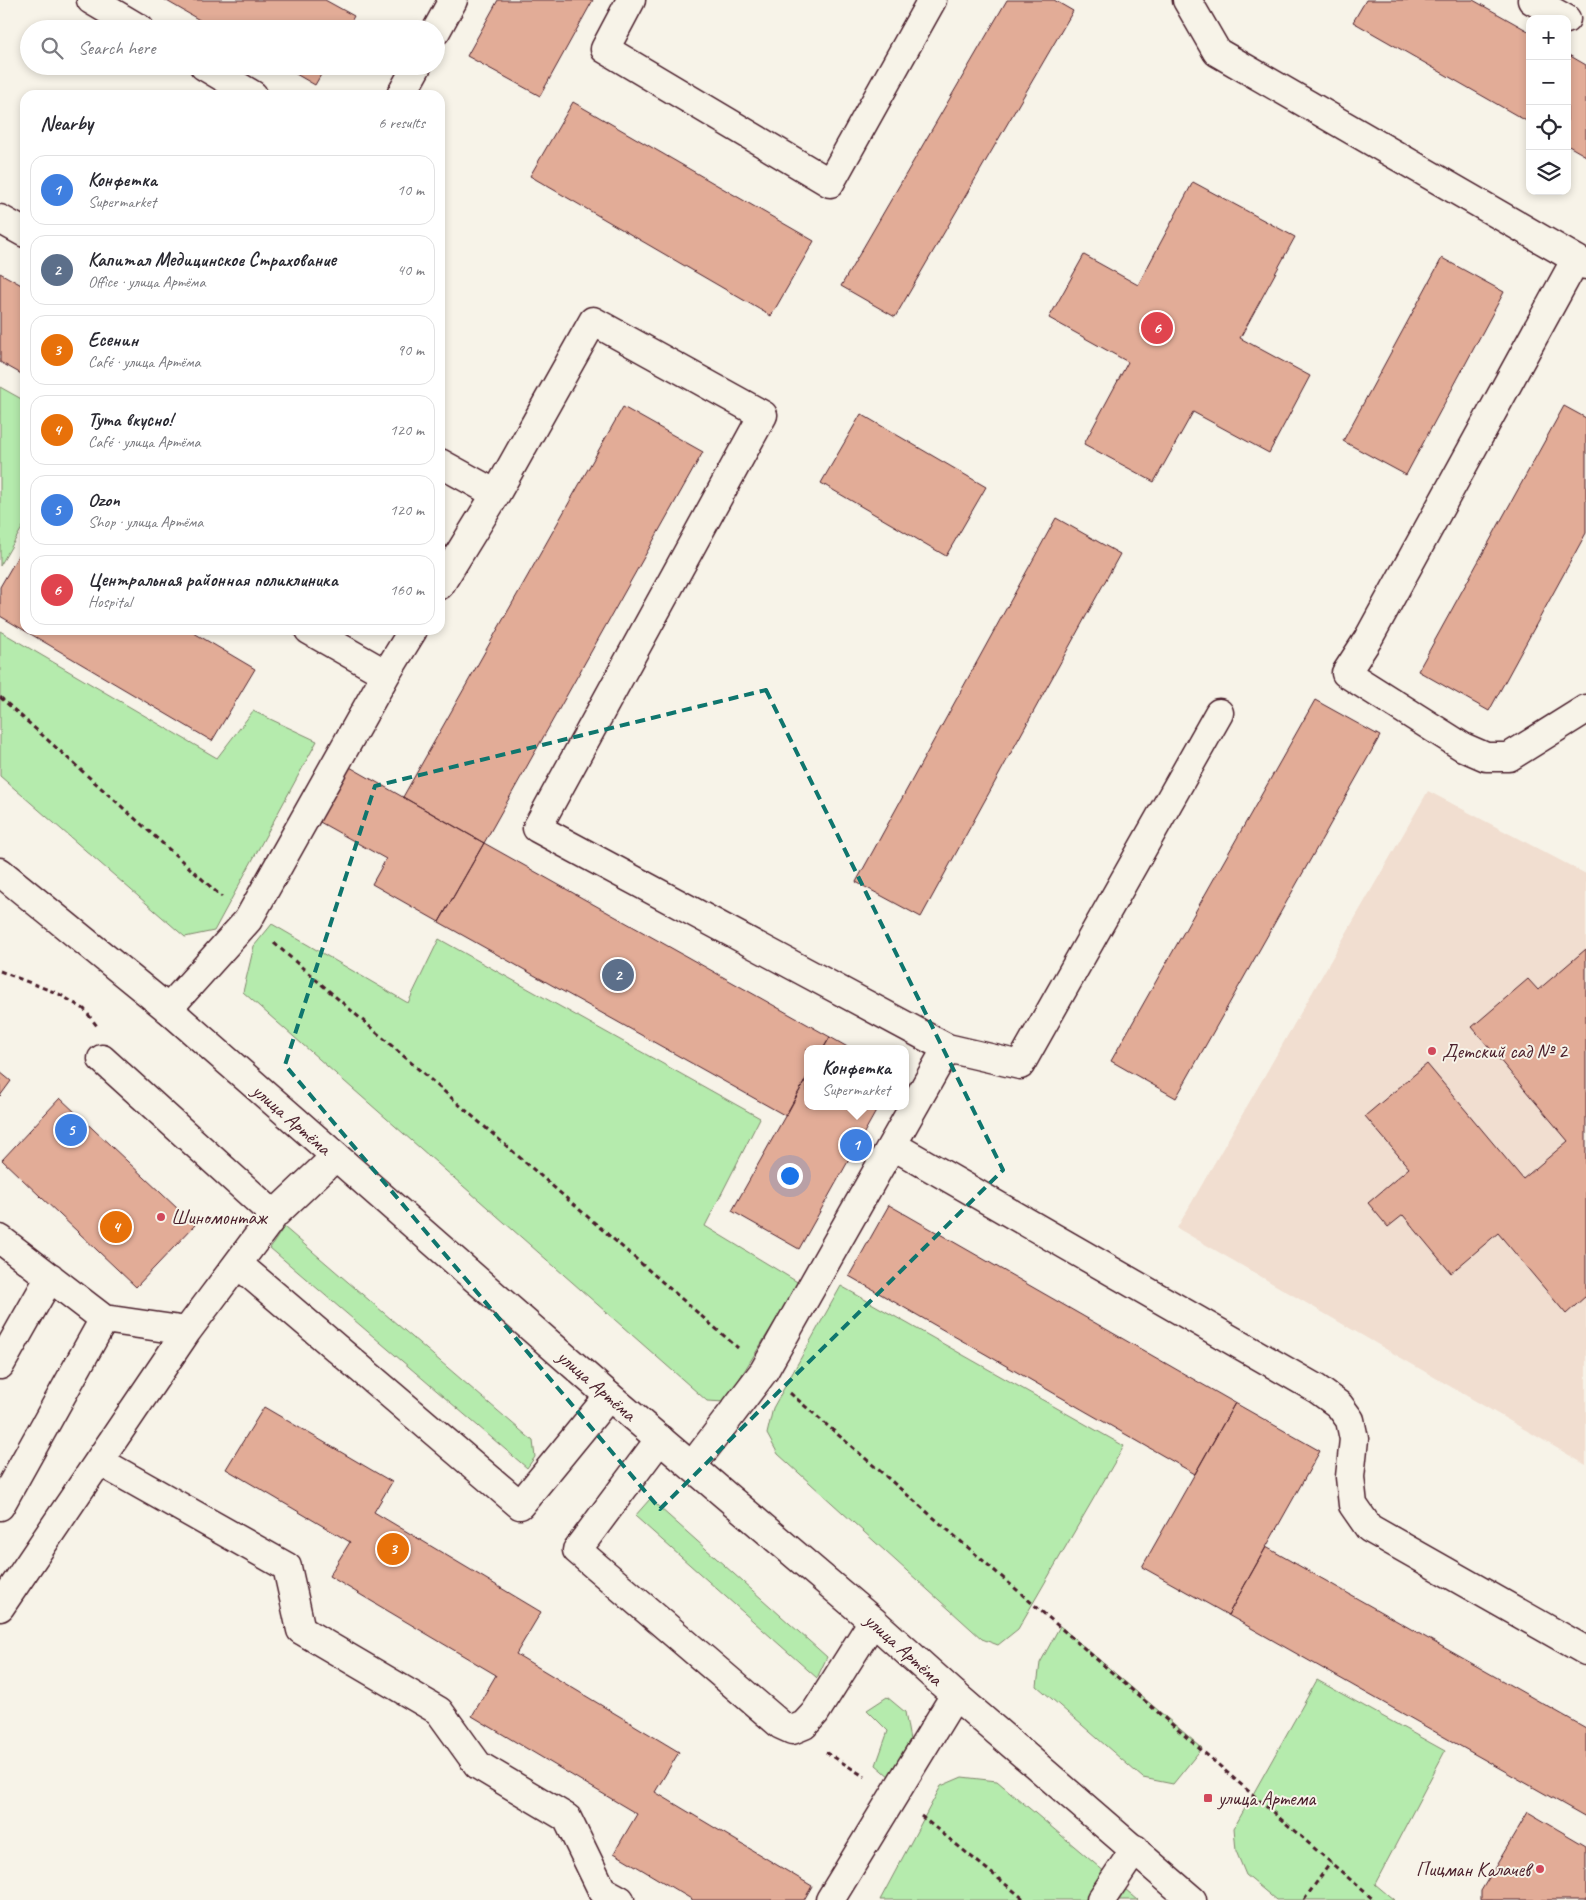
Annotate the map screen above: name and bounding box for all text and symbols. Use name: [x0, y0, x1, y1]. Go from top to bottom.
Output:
map controls: [1526, 15, 1571, 195]
button: +: [1526, 15, 1571, 60]
search box: [20, 20, 445, 75]
icon: search: [38, 34, 66, 62]
text: Search here: [78, 36, 155, 60]
button: −: [1526, 60, 1571, 105]
button: locate: [1526, 105, 1571, 150]
text: Nearby: [40, 110, 93, 136]
text: 6 results: [378, 113, 425, 133]
button: layers: [1526, 150, 1571, 195]
text: Конфетка: [88, 168, 157, 192]
text: 1: [53, 180, 61, 200]
text: 10 m: [397, 180, 424, 200]
text: Supermarket: [88, 192, 156, 212]
text: Капитал Медицинское Страхование: [88, 248, 336, 272]
text: 2: [53, 260, 61, 280]
text: 40 m: [397, 260, 424, 280]
text: Office · улица Артёма: [88, 272, 205, 292]
pin: 6: [1141, 309, 1173, 347]
text: Есенин: [88, 328, 138, 352]
text: 3: [53, 340, 61, 360]
text: 90 m: [397, 340, 424, 360]
text: Café · улица Артёма: [88, 352, 201, 372]
text: Тута вкусно!: [88, 408, 172, 432]
text: 4: [53, 420, 61, 440]
text: 120 m: [390, 420, 424, 440]
text: Café · улица Артёма: [88, 432, 201, 452]
text: Ozon: [88, 488, 120, 512]
text: 5: [54, 500, 60, 520]
text: 120 m: [390, 500, 424, 520]
text: Shop · улица Артёма: [88, 512, 203, 532]
text: Центральная районная поликлиника: [88, 568, 338, 592]
text: 6: [53, 580, 61, 600]
text: 160 m: [390, 580, 424, 600]
text: Hospital: [88, 592, 132, 612]
pin: 2: [602, 956, 634, 994]
place label: Детский сад № 2: [1442, 1039, 1569, 1064]
popup: [804, 1045, 909, 1110]
marker: Детский сад № 2: [1426, 1045, 1438, 1057]
text: Конфетка: [822, 1056, 891, 1080]
street label: улица Артёма: [246, 1078, 337, 1161]
text: Supermarket: [822, 1080, 890, 1100]
pin: 5: [55, 1111, 87, 1149]
pin: 1: [840, 1126, 872, 1164]
your location: [777, 1163, 803, 1189]
place label: Шиномонтаж: [171, 1205, 268, 1230]
pin: 4: [100, 1208, 132, 1246]
marker: Шиномонтаж: [155, 1211, 167, 1223]
street label: улица Артёма: [551, 1344, 642, 1427]
pin: 3: [377, 1530, 409, 1568]
street label: улица Артёма: [859, 1607, 949, 1692]
place label: улица Артема: [1217, 1786, 1317, 1811]
marker: улица Артема: [1202, 1792, 1214, 1804]
place label: Пицман Калачев: [1416, 1857, 1534, 1882]
marker: Пицман Калачев: [1534, 1863, 1546, 1875]

